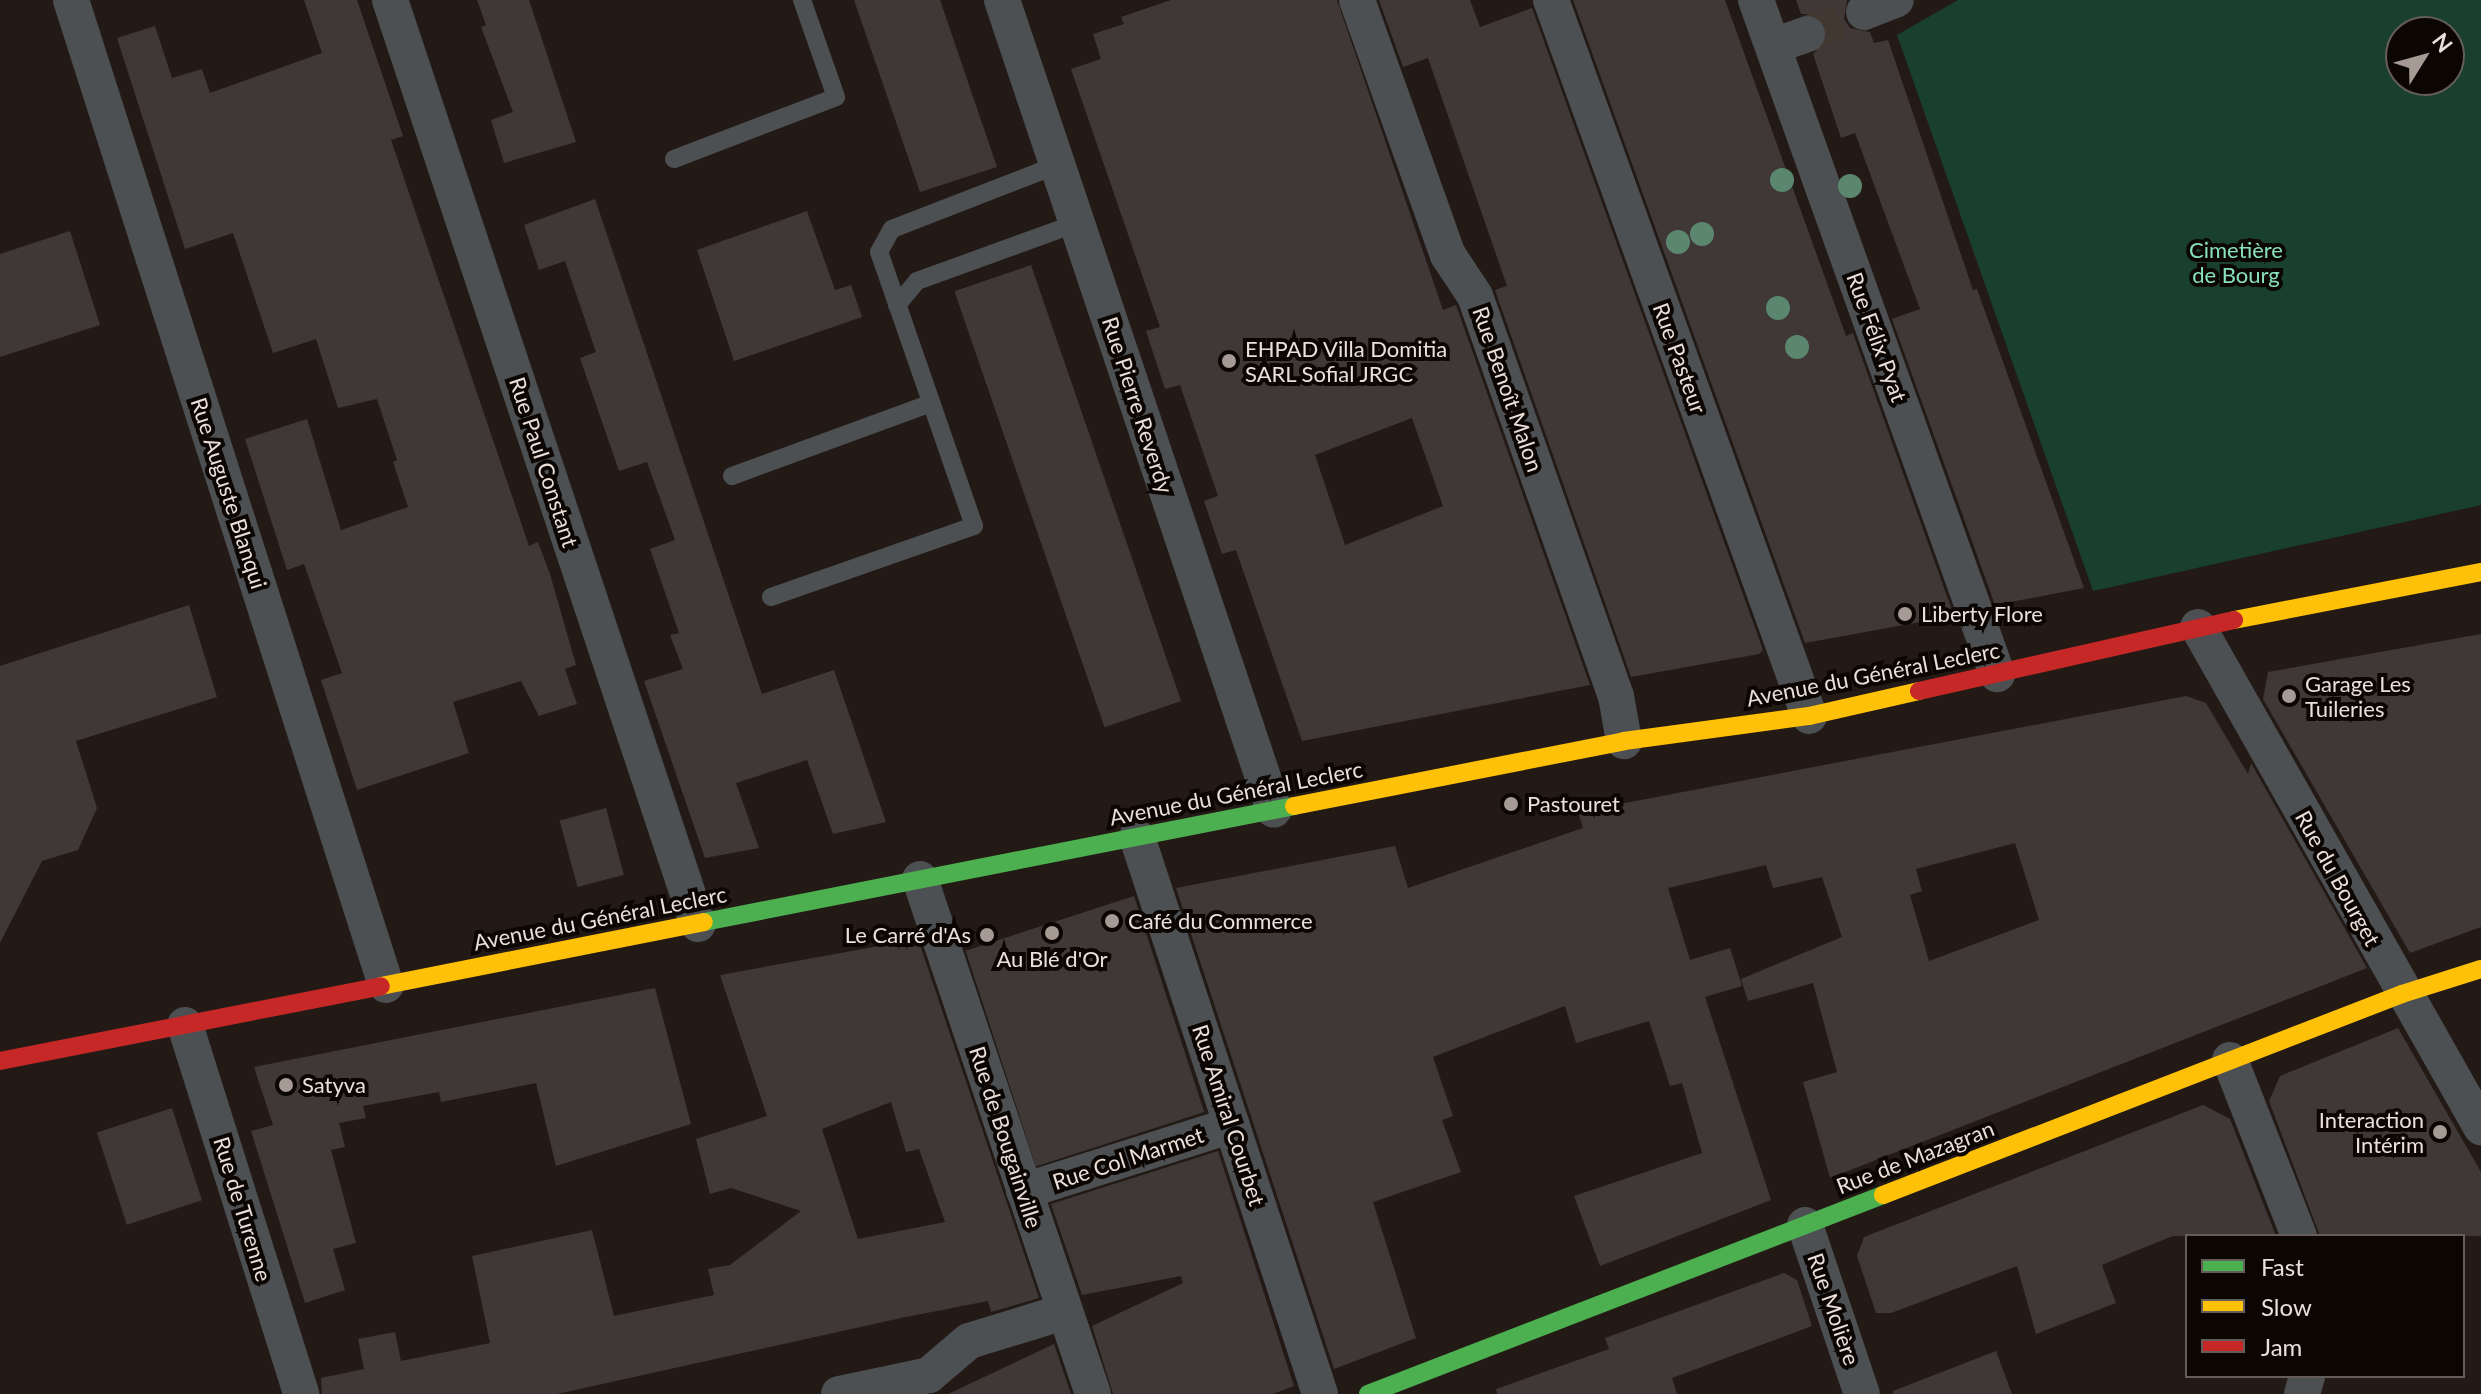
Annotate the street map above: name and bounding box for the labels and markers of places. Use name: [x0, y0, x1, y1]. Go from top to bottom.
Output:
place label: EHPAD Villa Domitia SARL Sofial JRGC: [1245, 335, 1448, 386]
marker: EHPAD Villa Domitia SARL Sofial JRGC: [1220, 352, 1238, 370]
place label: Liberty Flore: [1921, 601, 2043, 627]
marker: Liberty Flore: [1896, 605, 1914, 623]
place label: Garage Les Tuileries: [2305, 670, 2411, 722]
marker: Garage Les Tuileries: [2280, 687, 2298, 705]
place label: Pastouret: [1527, 791, 1620, 817]
marker: Pastouret: [1502, 795, 1520, 813]
place label: Café du Commerce: [1128, 908, 1313, 934]
marker: Café du Commerce: [1103, 912, 1121, 930]
place label: Le Carré d'As: [845, 922, 971, 948]
marker: Au Blé d'Or: [1043, 924, 1061, 942]
marker: Le Carré d'As: [978, 926, 996, 944]
place label: Au Blé d'Or: [996, 946, 1108, 972]
place label: Satyva: [302, 1072, 366, 1098]
marker: Satyva: [277, 1076, 295, 1094]
place label: Interaction Intérim: [2319, 1106, 2424, 1158]
marker: Interaction Intérim: [2431, 1123, 2449, 1141]

